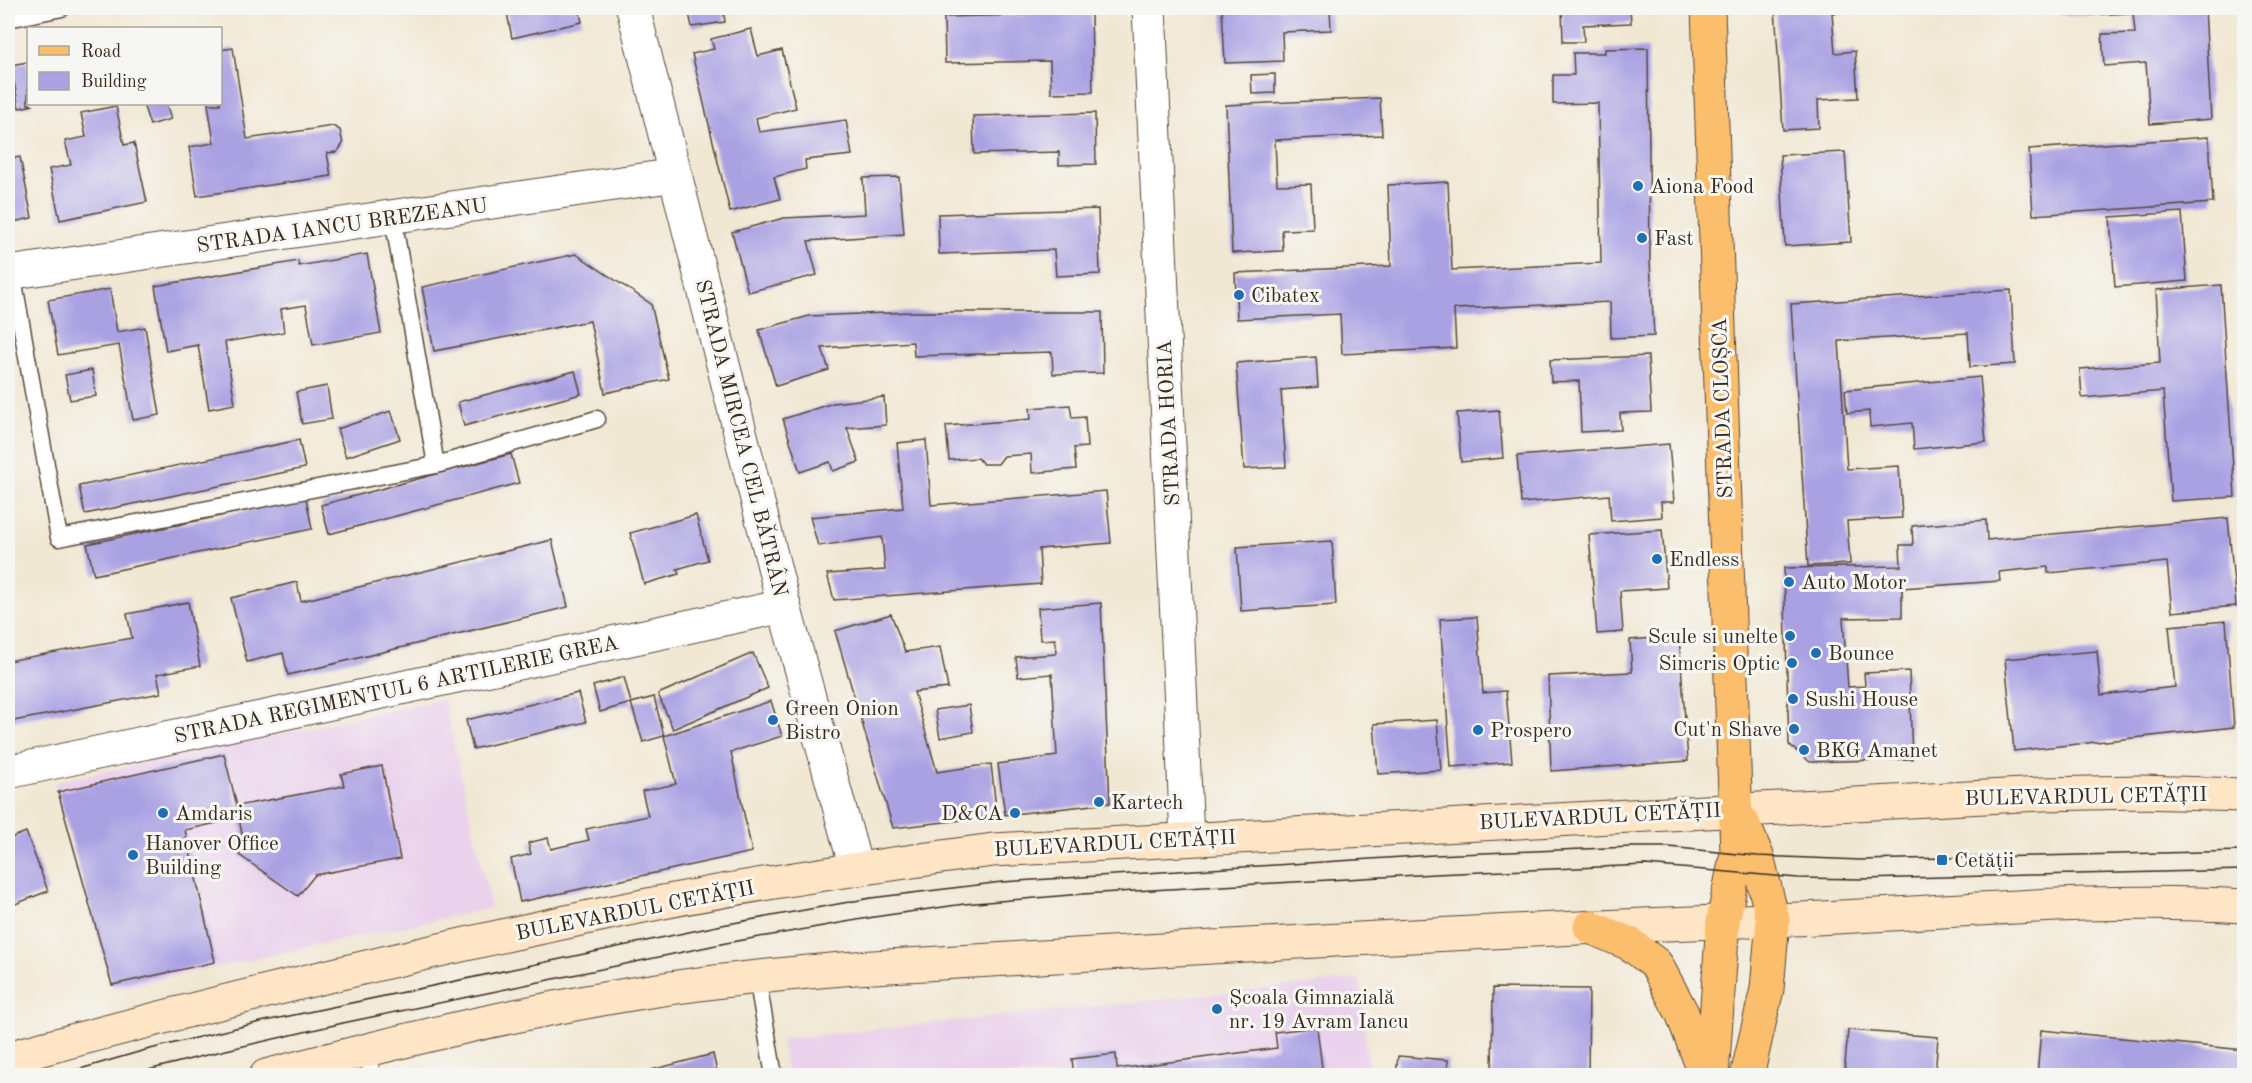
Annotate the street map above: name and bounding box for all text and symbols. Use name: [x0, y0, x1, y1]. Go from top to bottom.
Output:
legend: [27, 27, 222, 105]
text: Road: [81, 43, 121, 61]
text: Building: [81, 73, 147, 91]
place label: Aiona Food: [1650, 177, 1754, 198]
marker: Aiona Food: [1631, 179, 1645, 193]
street label: STRADA IANCU BREZEANU: [195, 196, 489, 257]
place label: Fast: [1654, 229, 1694, 250]
marker: Fast: [1635, 231, 1649, 245]
street label: STRADA MIRCEA CEL BĂTRÂN: [691, 277, 794, 599]
place label: Cibatex: [1251, 286, 1320, 307]
marker: Cibatex: [1232, 288, 1246, 302]
street label: STRADA CLOȘCA: [1710, 317, 1737, 499]
street label: STRADA HORIA: [1155, 339, 1184, 507]
place label: Endless: [1669, 550, 1739, 571]
marker: Endless: [1650, 552, 1664, 566]
place label: Auto Motor: [1801, 573, 1907, 594]
marker: Auto Motor: [1782, 575, 1796, 589]
place label: Scule si unelte: [1648, 627, 1778, 648]
marker: Scule si unelte: [1783, 629, 1797, 643]
street label: STRADA REGIMENTUL 6 ARTILERIE GREA: [172, 633, 620, 748]
place label: Bounce: [1828, 644, 1894, 665]
marker: Bounce: [1809, 646, 1823, 660]
place label: Simcris Optic: [1658, 654, 1780, 675]
marker: Simcris Optic: [1785, 656, 1799, 670]
place label: Sushi House: [1805, 690, 1918, 711]
marker: Sushi House: [1786, 692, 1800, 706]
place label: Green Onion Bistro: [785, 699, 899, 744]
marker: Green Onion Bistro: [766, 713, 780, 727]
place label: Cut'n Shave: [1673, 720, 1782, 741]
place label: Prospero: [1490, 721, 1572, 742]
marker: Cut'n Shave: [1787, 722, 1801, 736]
marker: Prospero: [1471, 723, 1485, 737]
place label: BKG Amanet: [1816, 741, 1938, 762]
marker: BKG Amanet: [1797, 743, 1811, 757]
street label: BULEVARDUL CETĂȚII: [1964, 781, 2208, 811]
place label: Kartech: [1111, 793, 1183, 814]
marker: Kartech: [1092, 795, 1106, 809]
street label: BULEVARDUL CETĂȚII: [1478, 797, 1722, 835]
place label: Amdaris: [175, 804, 252, 825]
place label: D&CA: [941, 804, 1003, 825]
marker: Amdaris: [156, 806, 170, 820]
marker: D&CA: [1008, 806, 1022, 820]
street label: BULEVARDUL CETĂȚII: [993, 824, 1237, 862]
place label: Hanover Office Building: [145, 834, 279, 879]
marker: Hanover Office Building: [126, 848, 140, 862]
place label: Cetății: [1954, 851, 2014, 873]
marker: Cetății: [1935, 853, 1949, 867]
street label: BULEVARDUL CETĂȚII: [513, 874, 757, 946]
place label: Școala Gimnazială nr. 19 Avram Iancu: [1229, 988, 1409, 1033]
marker: Școala Gimnazială nr. 19 Avram Iancu: [1210, 1002, 1224, 1016]

